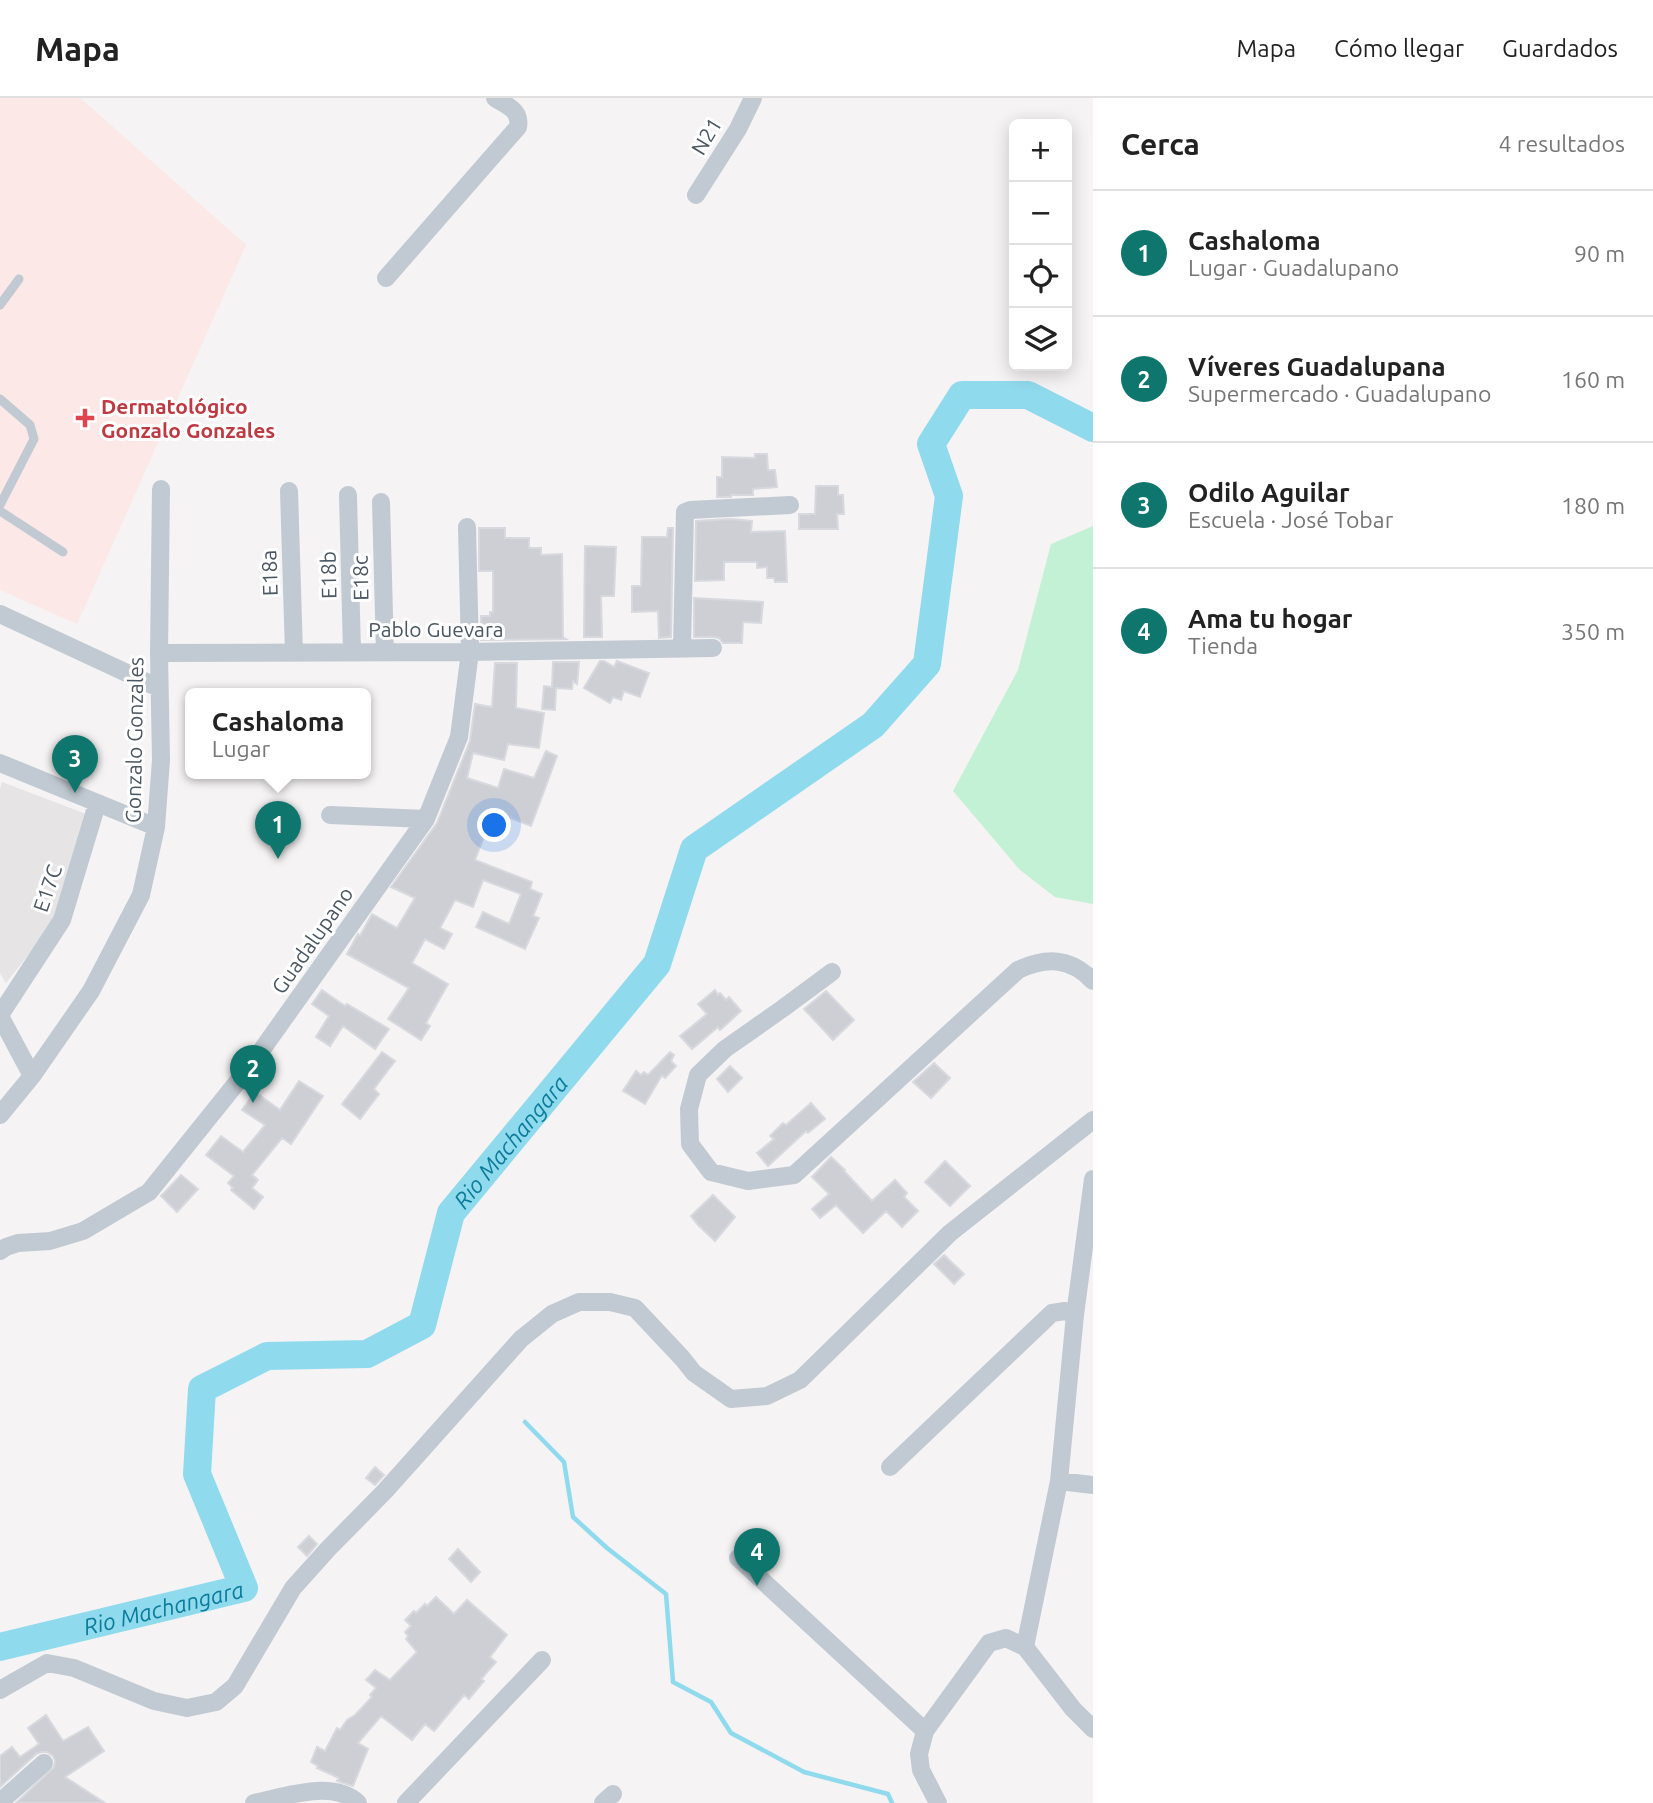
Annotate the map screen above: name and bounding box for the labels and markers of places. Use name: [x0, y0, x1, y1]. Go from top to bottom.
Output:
place label: Dermatológico Gonzalo Gonzales: [101, 394, 275, 442]
marker: Dermatológico Gonzalo Gonzales: [75, 408, 95, 428]
pin: 3: [52, 735, 98, 793]
pin: 1: [255, 801, 301, 859]
pin: 2: [230, 1045, 276, 1103]
pin: 4: [734, 1528, 780, 1586]

